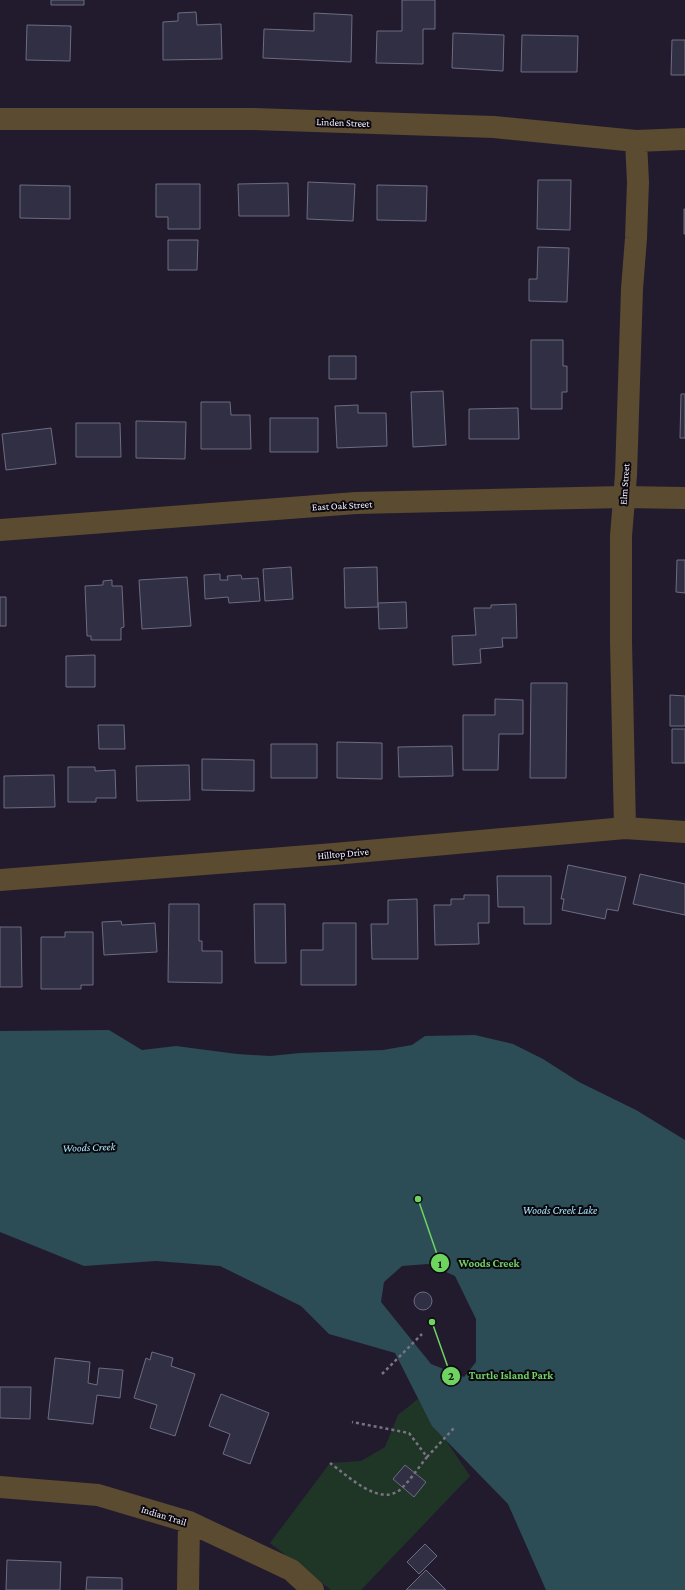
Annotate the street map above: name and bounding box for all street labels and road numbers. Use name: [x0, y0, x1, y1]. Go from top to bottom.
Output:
street label: Linden Street: [316, 116, 371, 129]
street label: Elm Street: [618, 462, 631, 505]
street label: East Oak Street: [311, 498, 373, 513]
street label: Hilltop Drive: [317, 846, 370, 861]
street label: Indian Trail: [140, 1503, 188, 1528]

